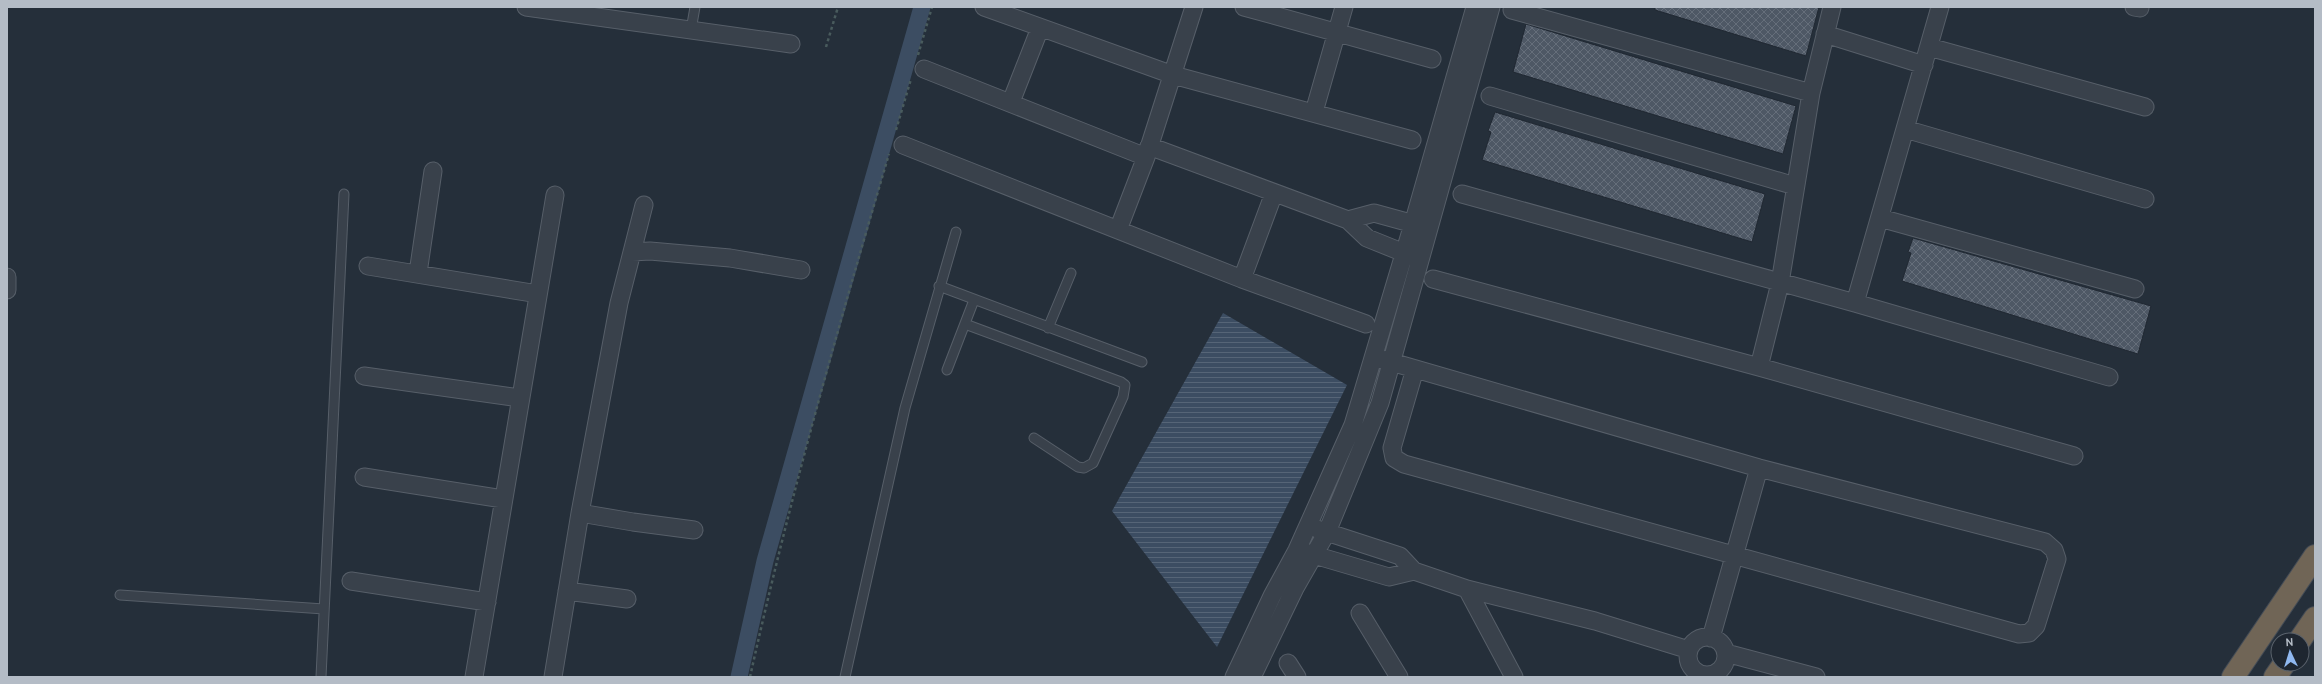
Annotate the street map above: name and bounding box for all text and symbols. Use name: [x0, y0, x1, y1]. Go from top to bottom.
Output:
north arrow: [2270, 632, 2310, 672]
text: N: [2285, 636, 2294, 650]

